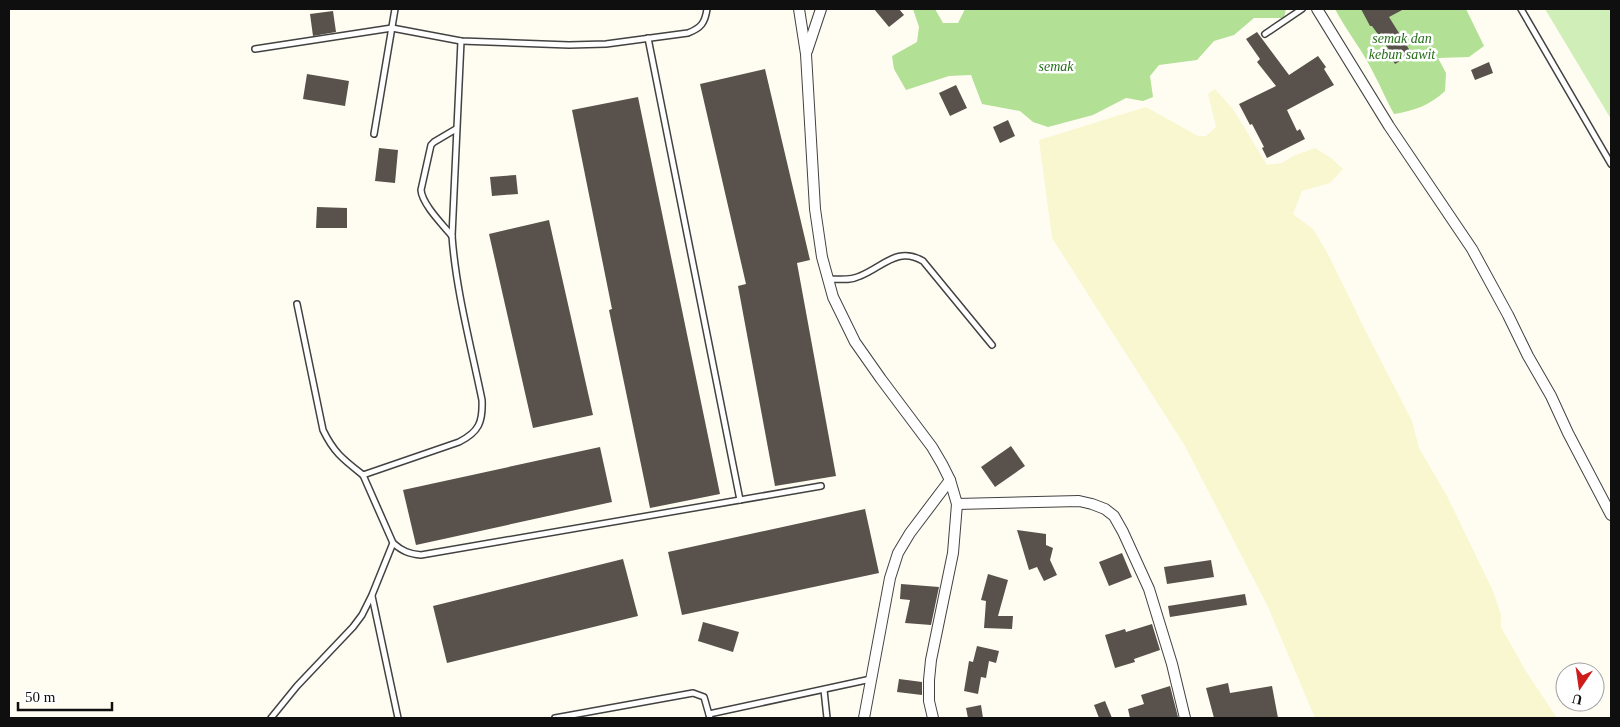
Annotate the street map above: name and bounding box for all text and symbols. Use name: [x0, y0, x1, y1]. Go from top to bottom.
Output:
park label: semak dan kebun sawit: [1369, 31, 1436, 62]
park label: semak: [1039, 59, 1074, 74]
north arrow: [1555, 662, 1605, 712]
scale bar: [18, 680, 111, 712]
text: 50 m: [25, 689, 56, 705]
text: U: [1571, 691, 1584, 708]

